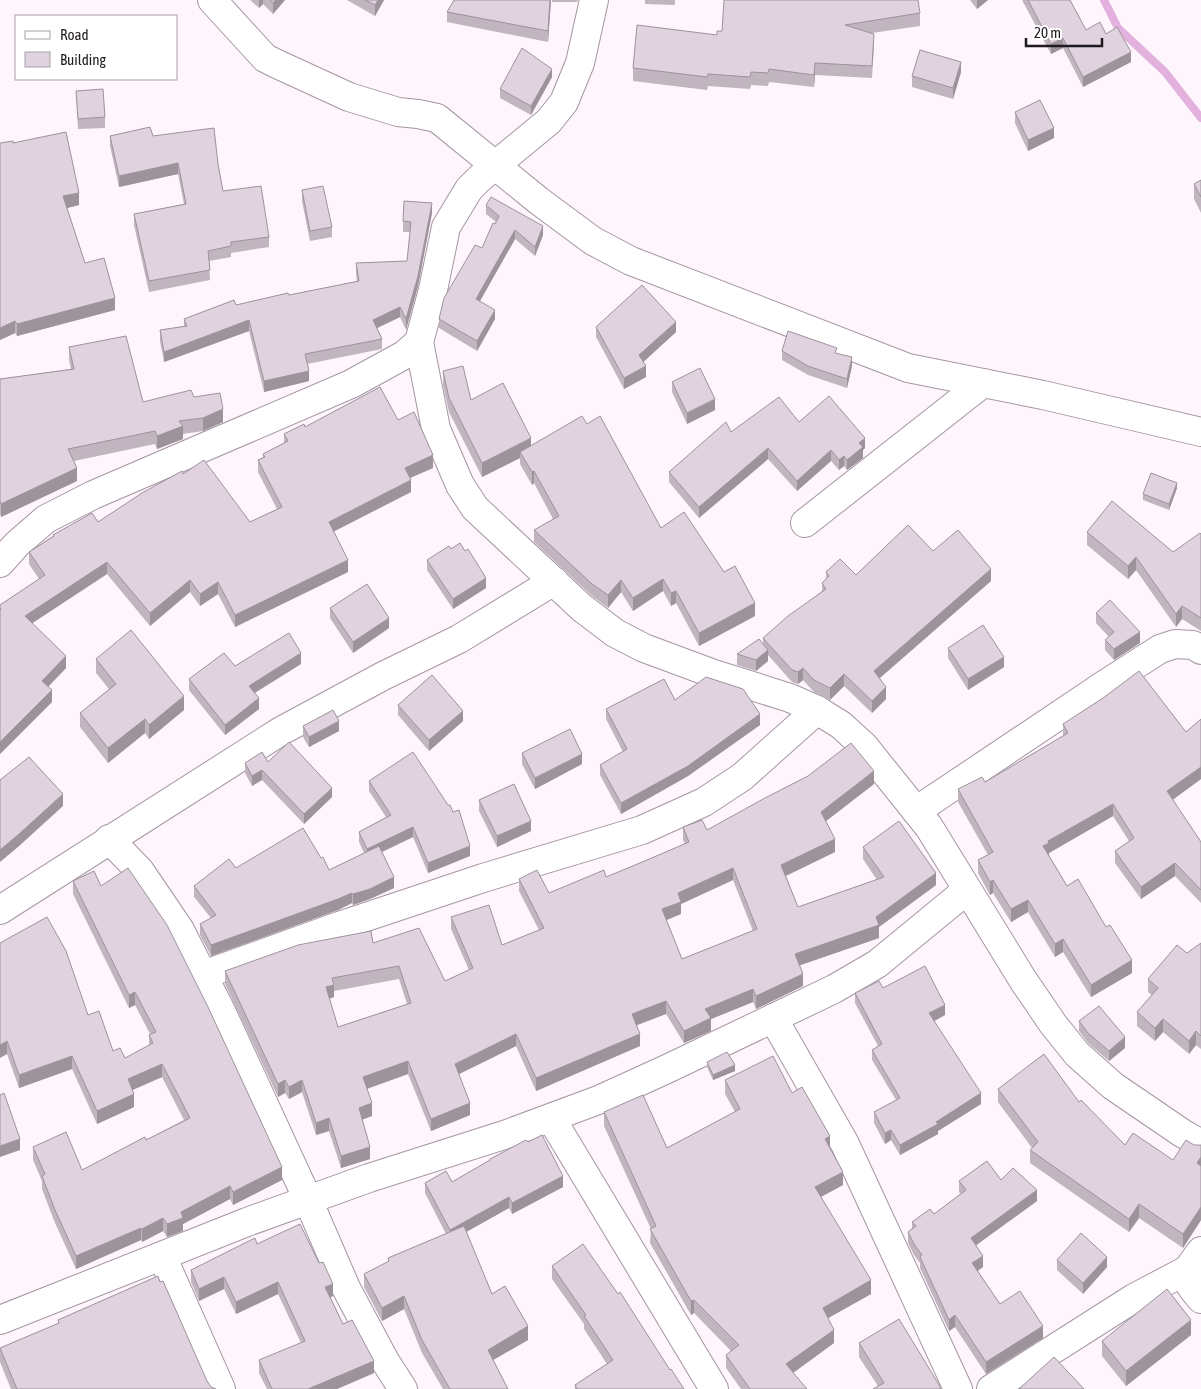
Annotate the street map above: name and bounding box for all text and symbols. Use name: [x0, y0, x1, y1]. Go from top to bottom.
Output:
legend: [15, 15, 178, 80]
scale bar: [1026, 15, 1102, 47]
text: 20 m: [1034, 24, 1061, 41]
text: Road: [60, 26, 89, 43]
text: Building: [60, 51, 106, 68]

